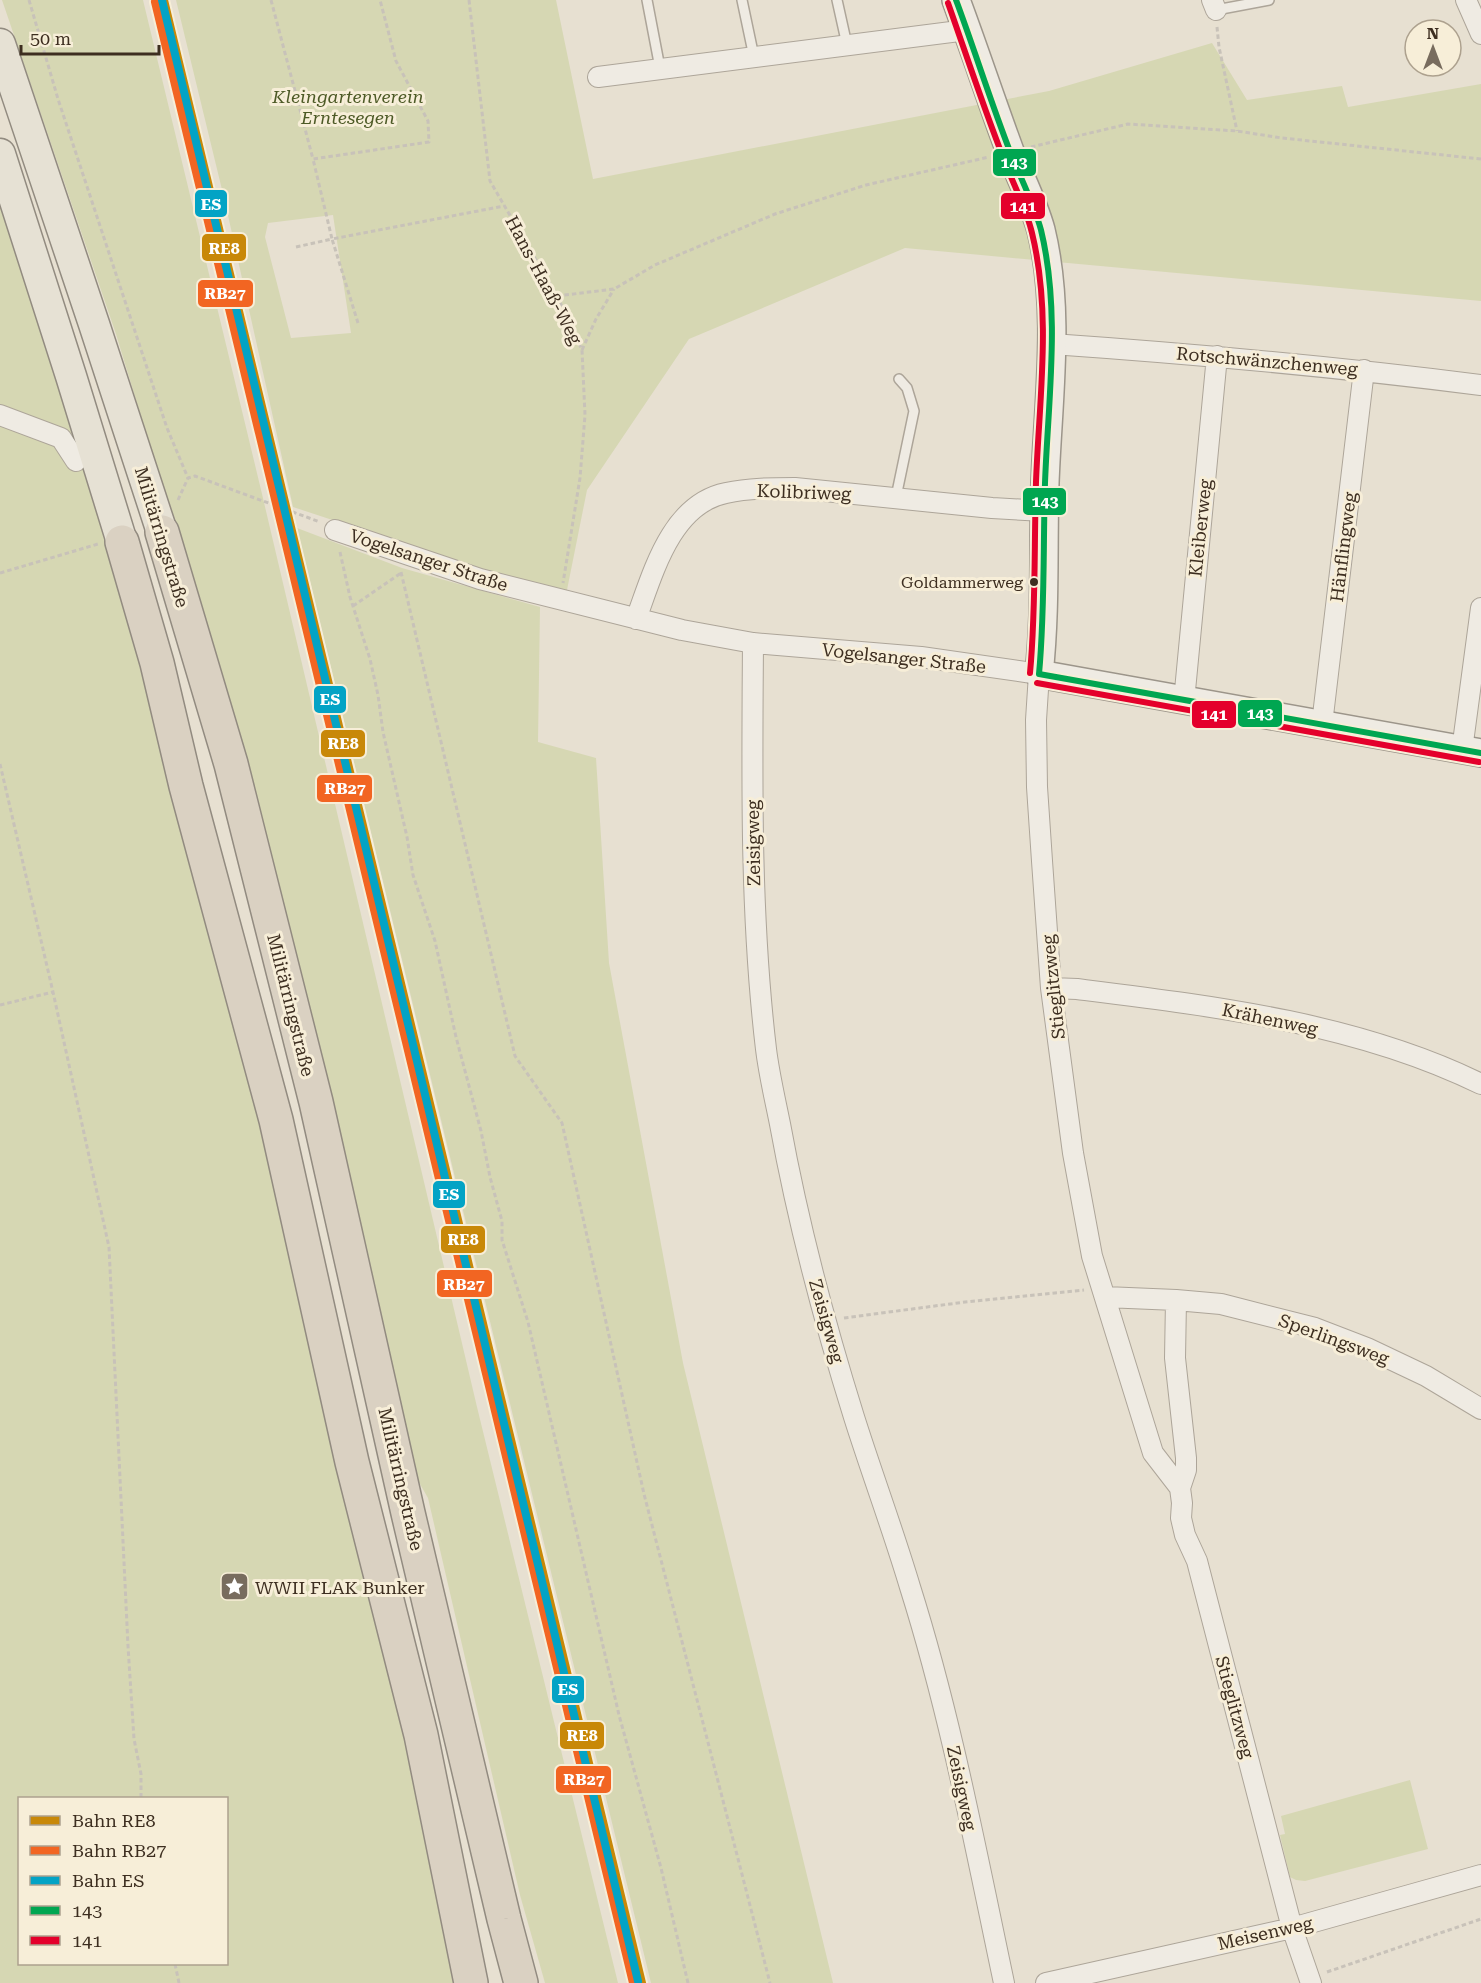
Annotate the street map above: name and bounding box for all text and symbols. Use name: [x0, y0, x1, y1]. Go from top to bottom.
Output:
scale bar: [21, 18, 159, 56]
north arrow: [1403, 18, 1463, 78]
text: N: [1427, 24, 1439, 43]
text: 50 m: [30, 28, 71, 49]
park label: Kleingartenverein Erntesegen: [271, 86, 424, 128]
line badge: 143: [992, 148, 1037, 177]
text: 143: [1001, 153, 1027, 172]
line badge: ES: [194, 189, 228, 218]
line badge: 141: [1000, 192, 1046, 220]
text: ES: [201, 195, 221, 214]
text: 141: [1010, 197, 1036, 216]
street label: Hans-Haaß-Weg: [501, 212, 587, 349]
line badge: RE8: [201, 233, 247, 262]
text: RE8: [208, 239, 240, 258]
line badge: RB27: [197, 279, 254, 308]
text: RB27: [204, 284, 246, 303]
street label: Rotschwänzchenweg: [1175, 343, 1359, 379]
street label: Militärringstraße: [131, 464, 193, 610]
street label: Kleiberweg: [1184, 477, 1216, 578]
street label: Kolibriweg: [756, 480, 852, 504]
line badge: 143: [1022, 487, 1067, 516]
street label: Hänflingweg: [1326, 490, 1360, 603]
text: 143: [1032, 492, 1058, 511]
street label: Vogelsanger Straße: [347, 525, 511, 596]
place label: Goldammerweg: [901, 573, 1024, 592]
marker: Goldammerweg: [1028, 576, 1040, 588]
street label: Vogelsanger Straße: [821, 639, 987, 677]
line badge: ES: [313, 685, 347, 714]
text: ES: [320, 690, 340, 709]
line badge: 143: [1237, 699, 1283, 728]
line badge: 141: [1191, 700, 1237, 729]
text: 143: [1247, 704, 1273, 723]
text: 141: [1201, 705, 1227, 724]
line badge: RE8: [320, 729, 366, 758]
text: RE8: [327, 734, 359, 753]
line badge: RB27: [316, 774, 373, 803]
text: RB27: [324, 779, 366, 798]
street label: Zeisigweg: [742, 799, 764, 886]
street label: Militärringstraße: [263, 932, 319, 1079]
street label: Stieglitzweg: [1037, 933, 1069, 1040]
street label: Krähenweg: [1220, 999, 1321, 1040]
line badge: ES: [432, 1180, 466, 1209]
text: ES: [439, 1185, 459, 1204]
line badge: RE8: [440, 1225, 486, 1254]
text: RE8: [447, 1230, 479, 1249]
line badge: RB27: [436, 1269, 493, 1298]
text: RB27: [443, 1275, 485, 1294]
street label: Zeisigweg: [805, 1277, 849, 1366]
street label: Sperlingsweg: [1276, 1309, 1393, 1369]
street label: Militärringstraße: [374, 1405, 428, 1553]
place icon: WWII FLAK Bunker: [218, 1571, 250, 1603]
place label: WWII FLAK Bunker: [255, 1577, 425, 1598]
street label: Stieglitzweg: [1211, 1654, 1259, 1761]
line badge: ES: [551, 1675, 585, 1704]
text: ES: [558, 1680, 578, 1699]
line badge: RE8: [559, 1721, 605, 1750]
text: RE8: [566, 1726, 598, 1745]
street label: Zeisigweg: [943, 1744, 981, 1833]
line badge: RB27: [555, 1765, 612, 1794]
text: RB27: [563, 1770, 605, 1789]
legend: [18, 1797, 228, 1965]
text: Bahn RE8: [72, 1810, 156, 1831]
text: Bahn RB27: [72, 1840, 166, 1861]
text: Bahn ES: [72, 1870, 144, 1891]
text: 143: [72, 1900, 102, 1921]
street label: Meisenweg: [1215, 1912, 1315, 1954]
text: 141: [72, 1930, 102, 1951]

